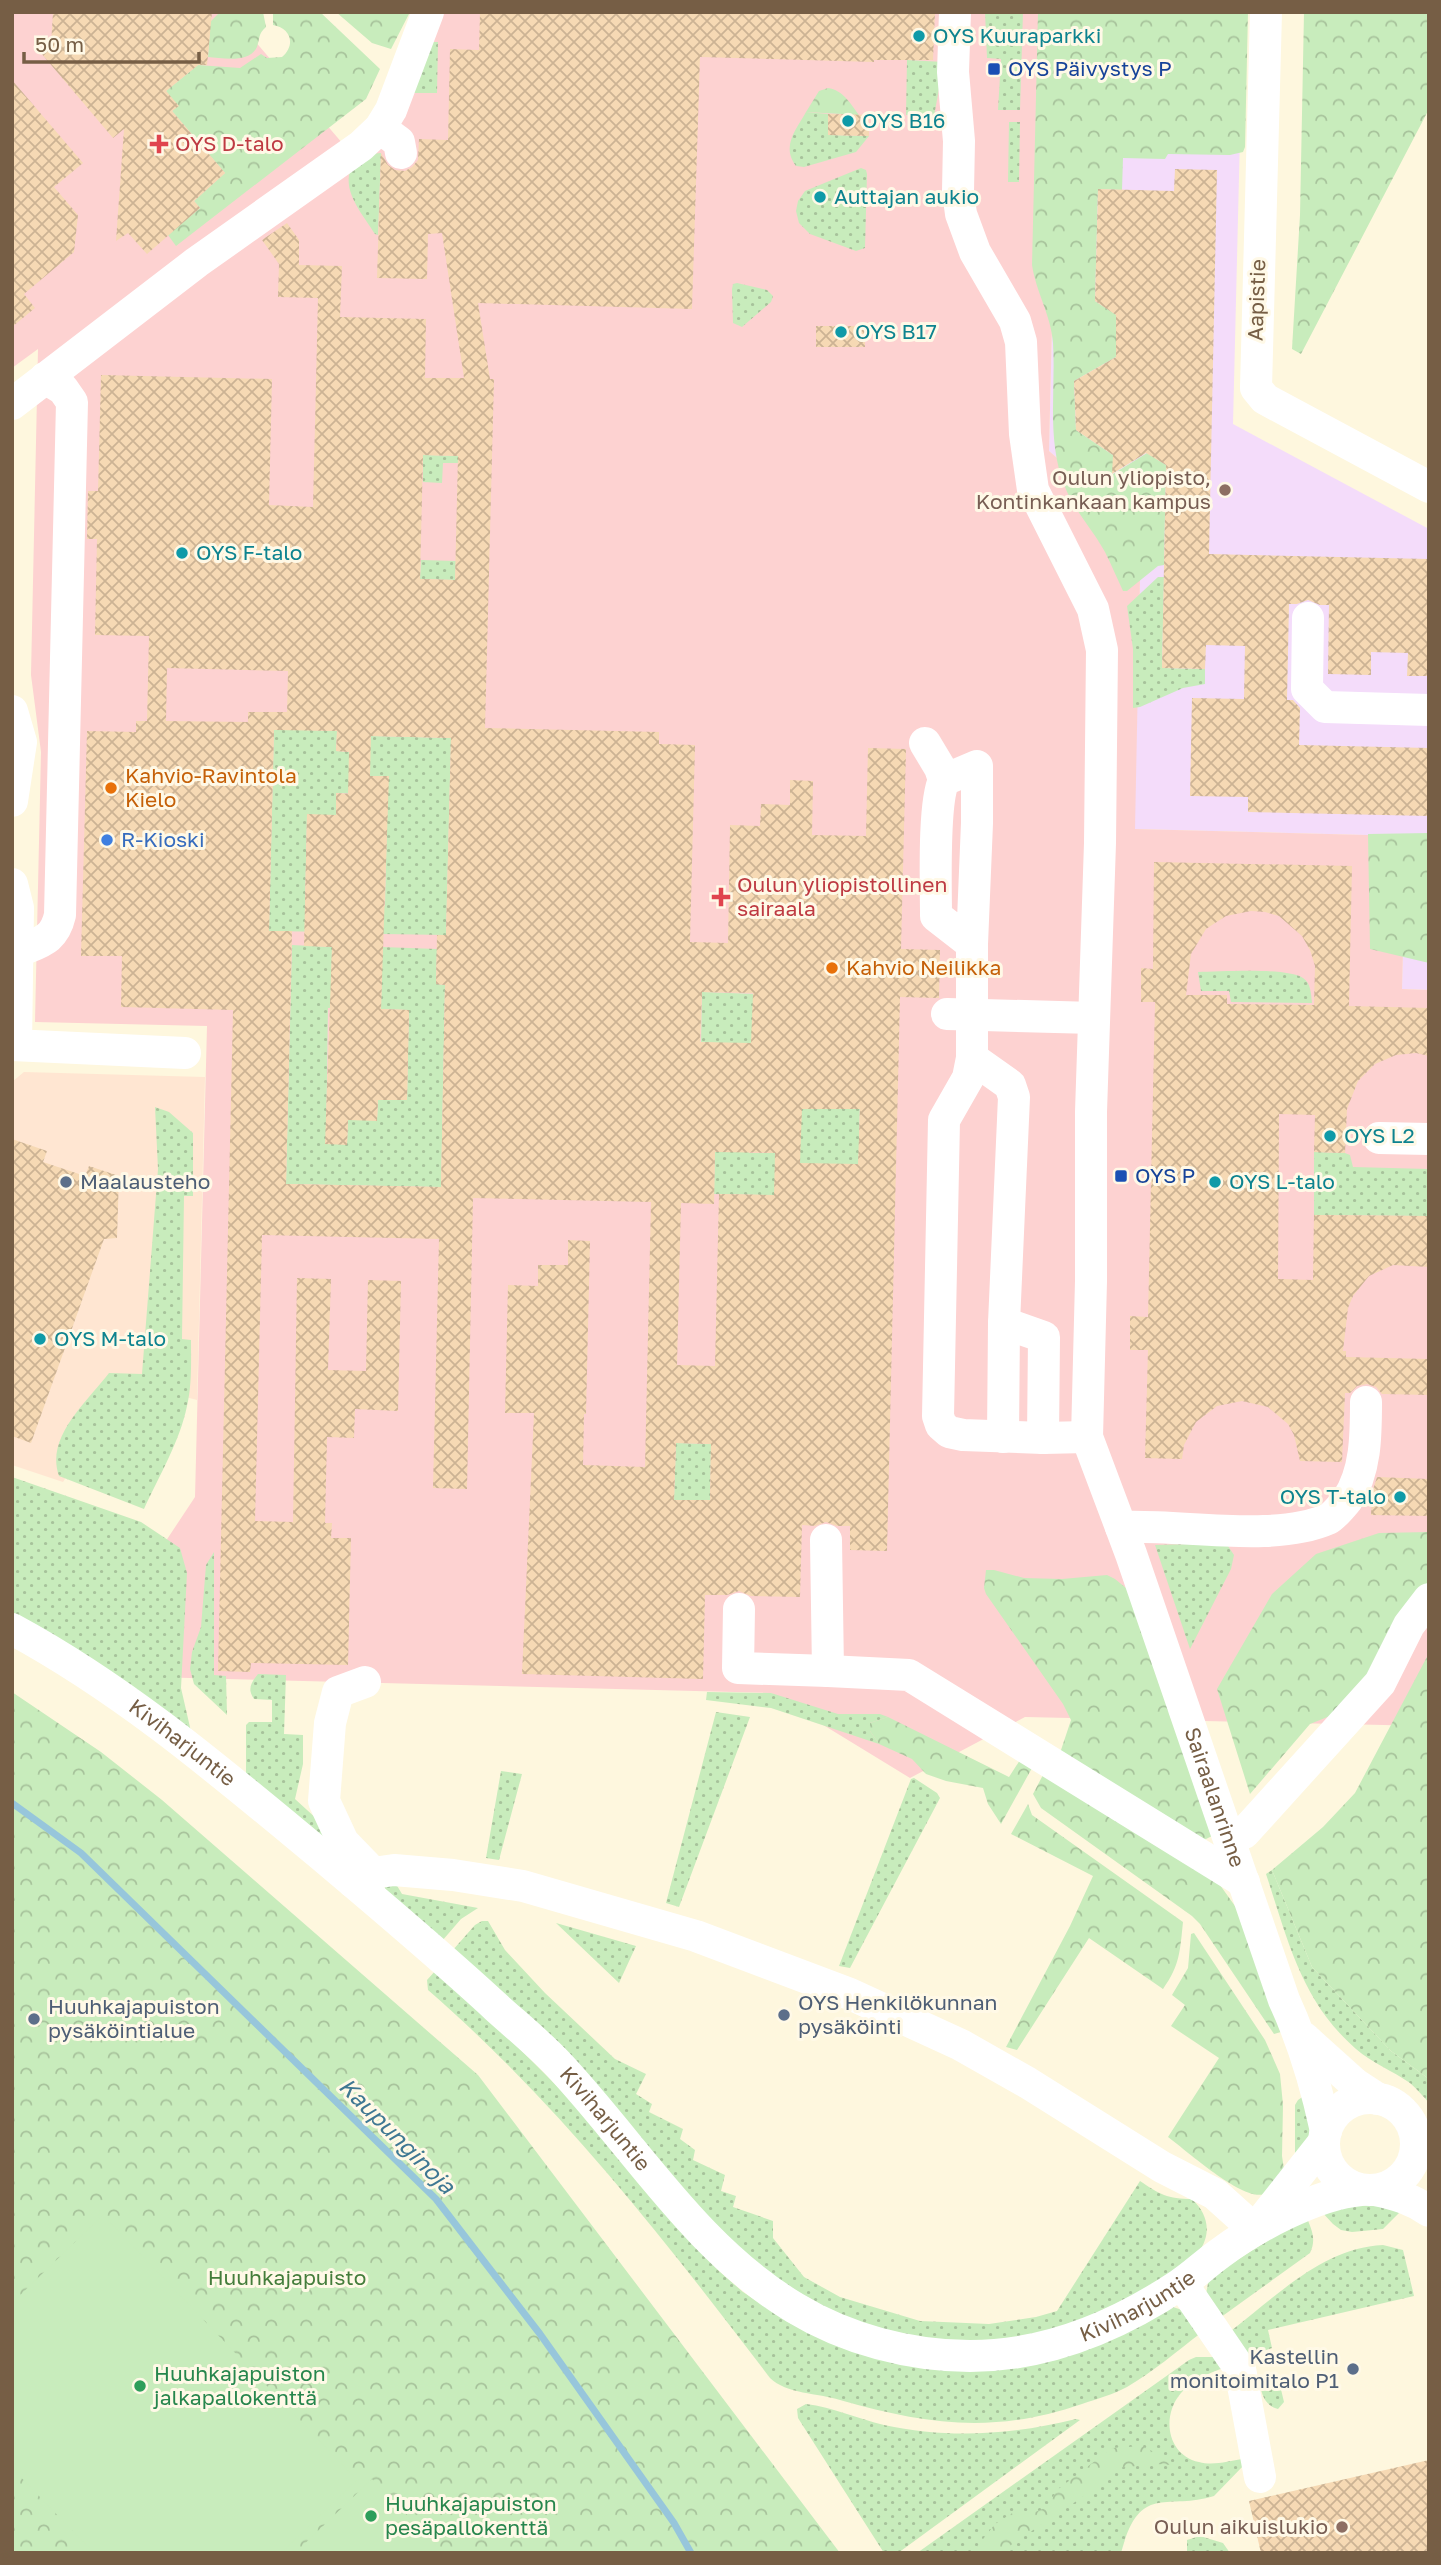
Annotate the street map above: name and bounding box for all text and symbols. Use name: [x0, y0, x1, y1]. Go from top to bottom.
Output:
scale bar: [24, 21, 200, 65]
place label: OYS Kuuraparkki: [933, 22, 1101, 48]
marker: OYS Kuuraparkki: [911, 28, 927, 44]
text: 50 m: [35, 31, 84, 57]
place label: OYS Päivystys P: [1008, 55, 1172, 81]
marker: OYS Päivystys P: [986, 61, 1002, 77]
place label: OYS B16: [862, 107, 946, 133]
marker: OYS B16: [840, 113, 856, 129]
place label: OYS D-talo: [175, 130, 284, 156]
marker: OYS D-talo: [149, 134, 169, 154]
place label: Auttajan aukio: [834, 183, 979, 209]
marker: Auttajan aukio: [812, 189, 828, 205]
street label: Aapistie: [1242, 259, 1270, 341]
place label: OYS B17: [855, 318, 937, 344]
marker: OYS B17: [833, 324, 849, 340]
place label: Oulun yliopisto, Kontinkankaan kampus: [976, 464, 1211, 514]
marker: Oulun yliopisto, Kontinkankaan kampus: [1217, 482, 1233, 498]
place label: OYS F-talo: [196, 539, 302, 565]
marker: OYS F-talo: [174, 545, 190, 561]
place label: Kahvio-Ravintola Kielo: [125, 762, 297, 812]
marker: Kahvio-Ravintola Kielo: [103, 780, 119, 796]
place label: R-Kioski: [121, 826, 205, 852]
marker: R-Kioski: [99, 832, 115, 848]
place label: Oulun yliopistollinen sairaala: [737, 871, 947, 921]
marker: Oulun yliopistollinen sairaala: [711, 887, 731, 907]
place label: Kahvio Neilikka: [846, 954, 1001, 980]
marker: Kahvio Neilikka: [824, 960, 840, 976]
place label: OYS L2: [1344, 1122, 1415, 1148]
marker: OYS L2: [1322, 1128, 1338, 1144]
place label: OYS P: [1135, 1162, 1195, 1188]
place label: Maalausteho: [80, 1168, 210, 1194]
marker: OYS P: [1113, 1168, 1129, 1184]
place label: OYS L-talo: [1229, 1168, 1335, 1194]
marker: Maalausteho: [58, 1174, 74, 1190]
marker: OYS L-talo: [1207, 1174, 1223, 1190]
place label: OYS M-talo: [54, 1325, 166, 1351]
marker: OYS M-talo: [32, 1331, 48, 1347]
place label: OYS T-talo: [1280, 1483, 1386, 1509]
marker: OYS T-talo: [1392, 1489, 1408, 1505]
street label: Kiviharjuntie: [124, 1693, 241, 1791]
street label: Sairaalanrinne: [1179, 1724, 1251, 1870]
place label: OYS Henkilökunnan pysäköinti: [798, 1989, 997, 2039]
place label: Huuhkajapuiston pysäköintialue: [48, 1993, 220, 2043]
marker: OYS Henkilökunnan pysäköinti: [776, 2007, 792, 2023]
marker: Huuhkajapuiston pysäköintialue: [26, 2011, 42, 2027]
street label: Kiviharjuntie: [555, 2061, 657, 2176]
water label: Kaupunginoja: [334, 2072, 462, 2200]
park label: Huuhkajapuisto: [208, 2264, 366, 2290]
street label: Kiviharjuntie: [1076, 2264, 1200, 2347]
place label: Kastellin monitoimitalo P1: [1170, 2343, 1339, 2393]
place label: Huuhkajapuiston jalkapallokenttä: [153, 2360, 326, 2410]
marker: Kastellin monitoimitalo P1: [1345, 2361, 1361, 2377]
marker: Huuhkajapuiston jalkapallokenttä: [132, 2378, 148, 2394]
place label: Huuhkajapuiston pesäpallokenttä: [385, 2490, 557, 2540]
marker: Huuhkajapuiston pesäpallokenttä: [363, 2508, 379, 2524]
place label: Oulun aikuislukio: [1154, 2513, 1328, 2539]
marker: Oulun aikuislukio: [1334, 2519, 1350, 2535]

